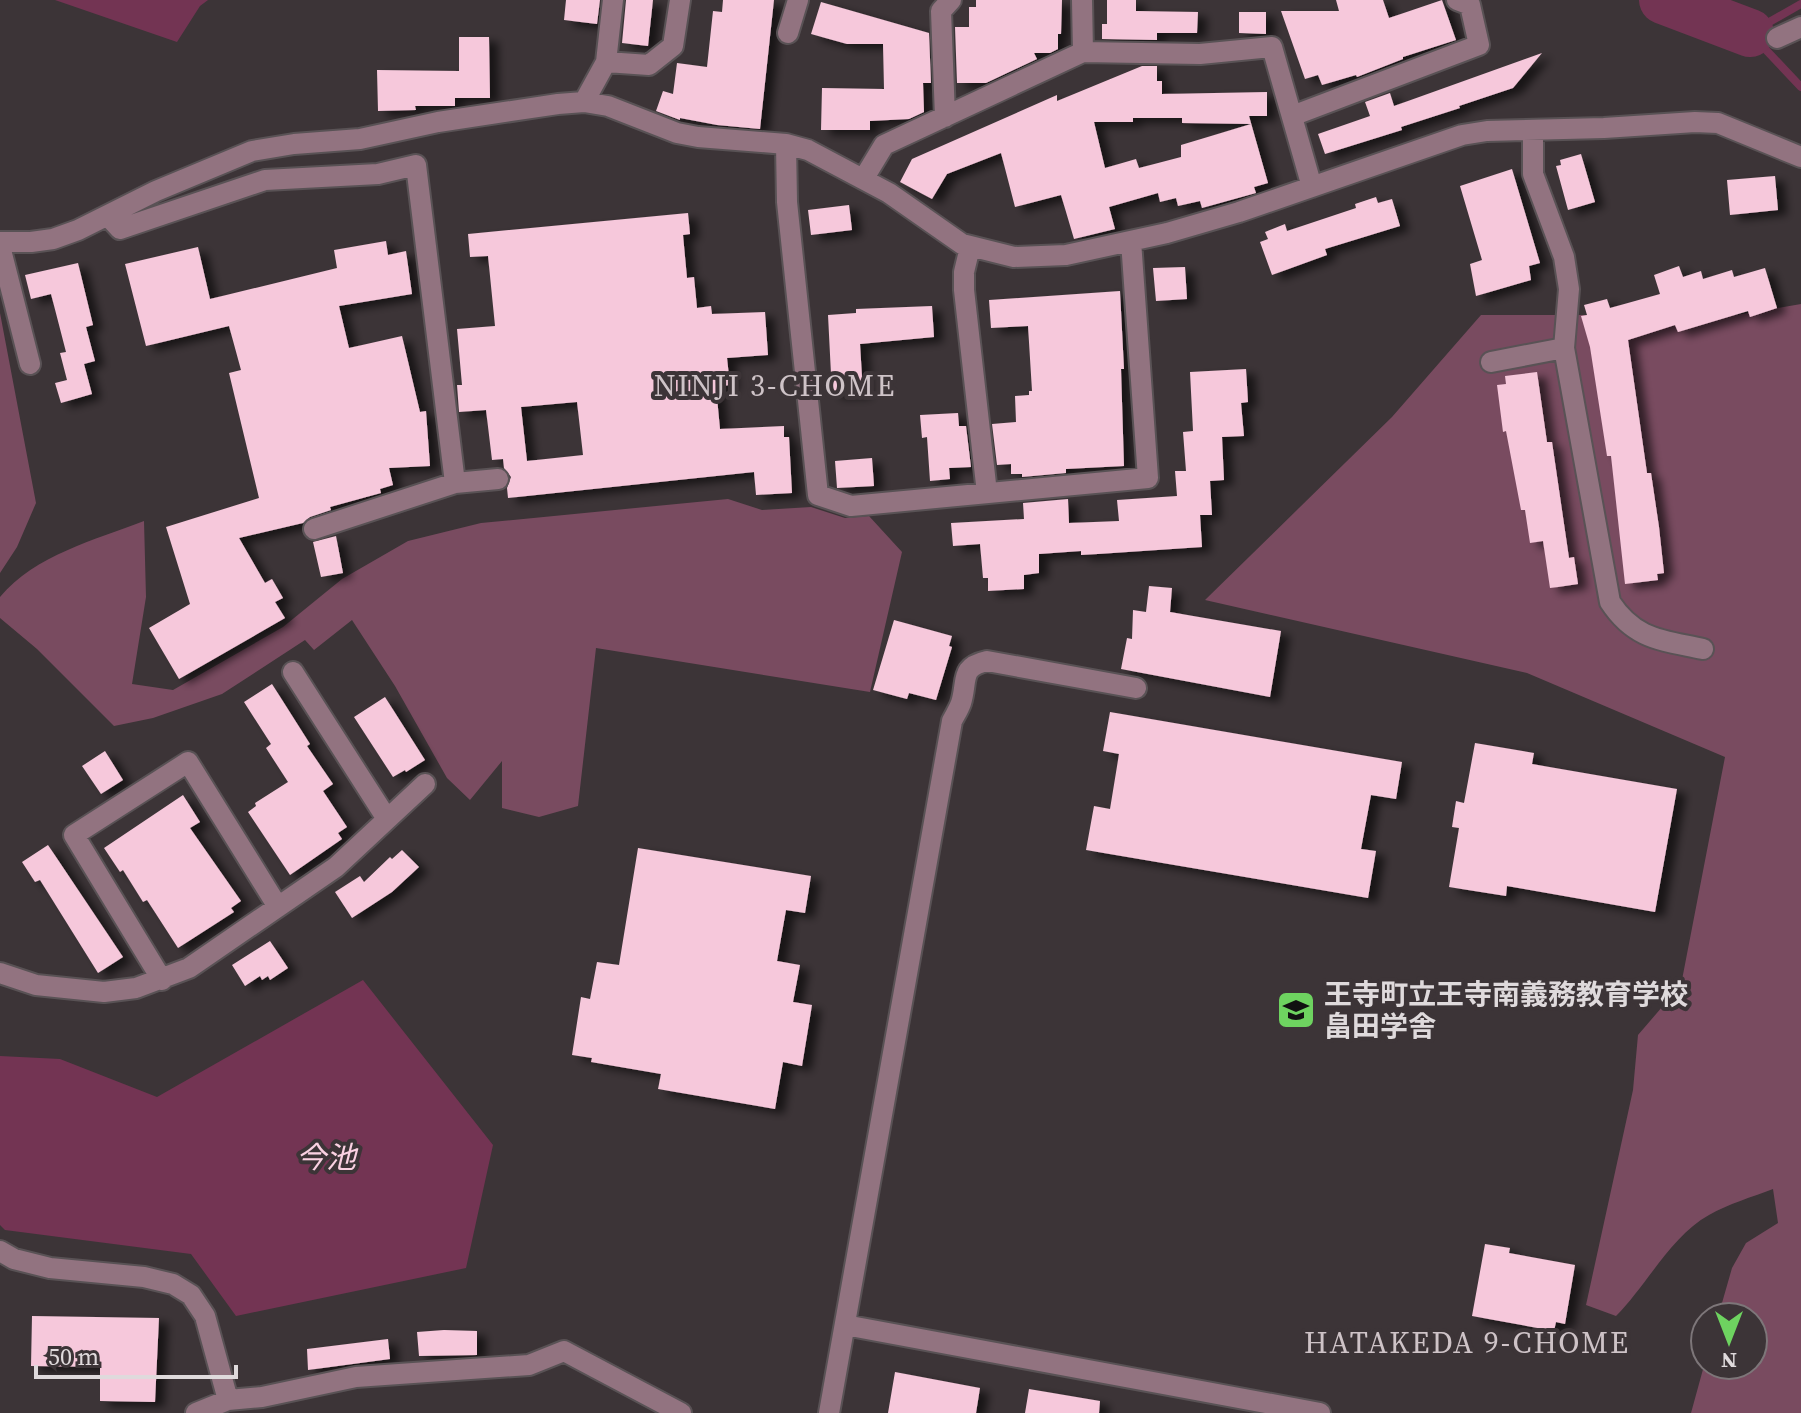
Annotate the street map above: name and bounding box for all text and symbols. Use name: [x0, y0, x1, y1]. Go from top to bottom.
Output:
district label: NINJI 3-CHOME: [654, 365, 896, 406]
place label: 王寺町立王寺南義務教育学校 畠田学舎: [1324, 975, 1688, 1045]
school or university icon: 王寺町立王寺南義務教育学校 畠田学舎: [1275, 989, 1317, 1031]
water label: 今池: [296, 1137, 359, 1178]
north arrow: [1689, 1301, 1769, 1381]
district label: HATAKEDA 9-CHOME: [1304, 1322, 1630, 1363]
scale bar: [36, 1329, 236, 1379]
text: 50 m: [48, 1340, 99, 1373]
text: N: [1721, 1346, 1737, 1376]

